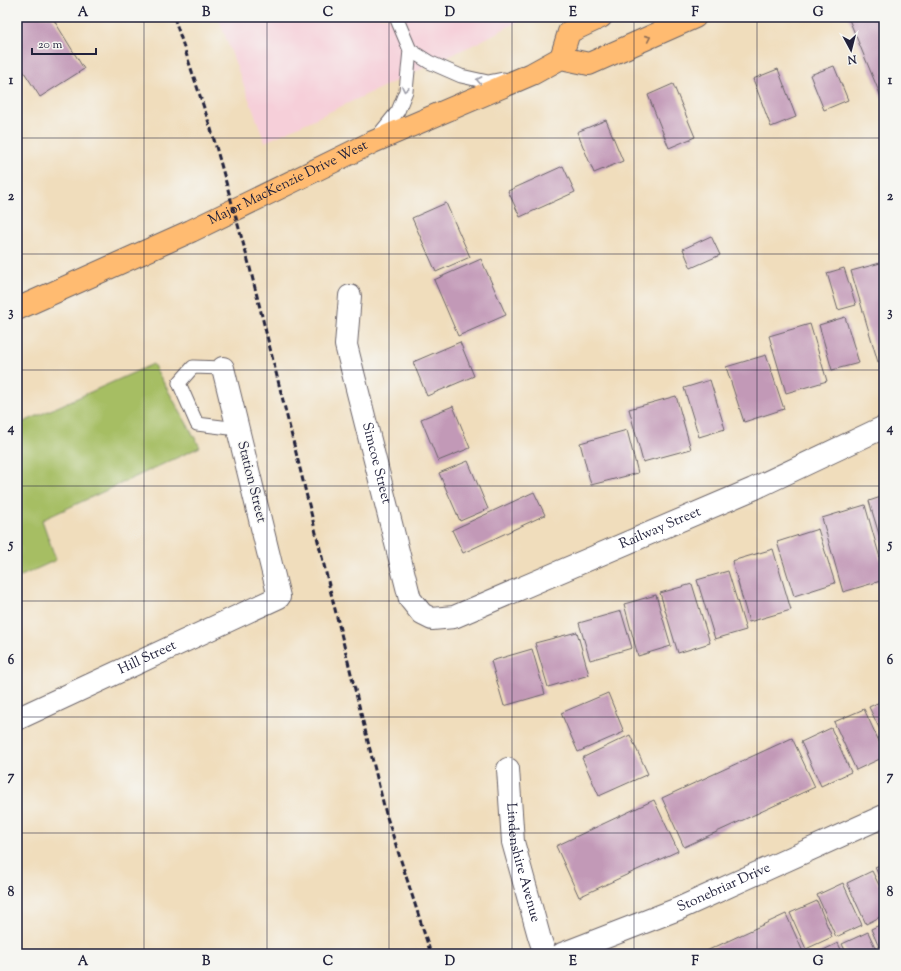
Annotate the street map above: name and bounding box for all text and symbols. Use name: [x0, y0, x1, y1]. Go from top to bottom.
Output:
text: A: [78, 4, 89, 22]
text: B: [202, 4, 211, 22]
text: C: [323, 4, 333, 22]
text: D: [445, 4, 455, 22]
text: E: [569, 4, 577, 22]
text: F: [691, 4, 699, 22]
text: G: [813, 4, 824, 22]
scale bar: [32, 30, 96, 56]
north arrow: [831, 30, 871, 70]
one-way arrow: [645, 34, 652, 42]
text: 20 m: [38, 36, 63, 54]
text: N: [847, 50, 858, 67]
text: 1: [9, 72, 14, 90]
text: 1: [888, 72, 893, 90]
one-way arrow: [476, 76, 483, 85]
one-way arrow: [402, 86, 410, 92]
street label: Major MacKenzie Drive West: [205, 136, 372, 231]
text: 2: [8, 188, 15, 206]
text: 2: [887, 188, 894, 206]
text: 3: [8, 304, 14, 322]
text: 3: [887, 304, 893, 322]
text: 4: [7, 420, 15, 438]
street label: Simcoe Street: [356, 420, 396, 506]
text: 4: [886, 420, 894, 438]
street label: Station Street: [231, 439, 271, 525]
street label: Railway Street: [616, 502, 705, 555]
text: 5: [8, 536, 14, 554]
text: 5: [887, 536, 893, 554]
street label: Hill Street: [115, 636, 180, 680]
text: 6: [8, 652, 15, 670]
text: 6: [887, 652, 894, 670]
text: 7: [8, 768, 15, 786]
text: 7: [887, 768, 894, 786]
street label: Lindenshire Avenue: [500, 802, 545, 925]
street label: Stonebriar Drive: [674, 858, 774, 918]
text: 8: [8, 884, 15, 902]
text: 8: [887, 884, 894, 902]
text: A: [78, 953, 89, 971]
text: B: [202, 953, 211, 971]
text: C: [323, 953, 333, 971]
text: D: [445, 953, 455, 971]
text: E: [569, 953, 577, 971]
text: F: [691, 953, 699, 971]
text: G: [813, 953, 824, 971]

